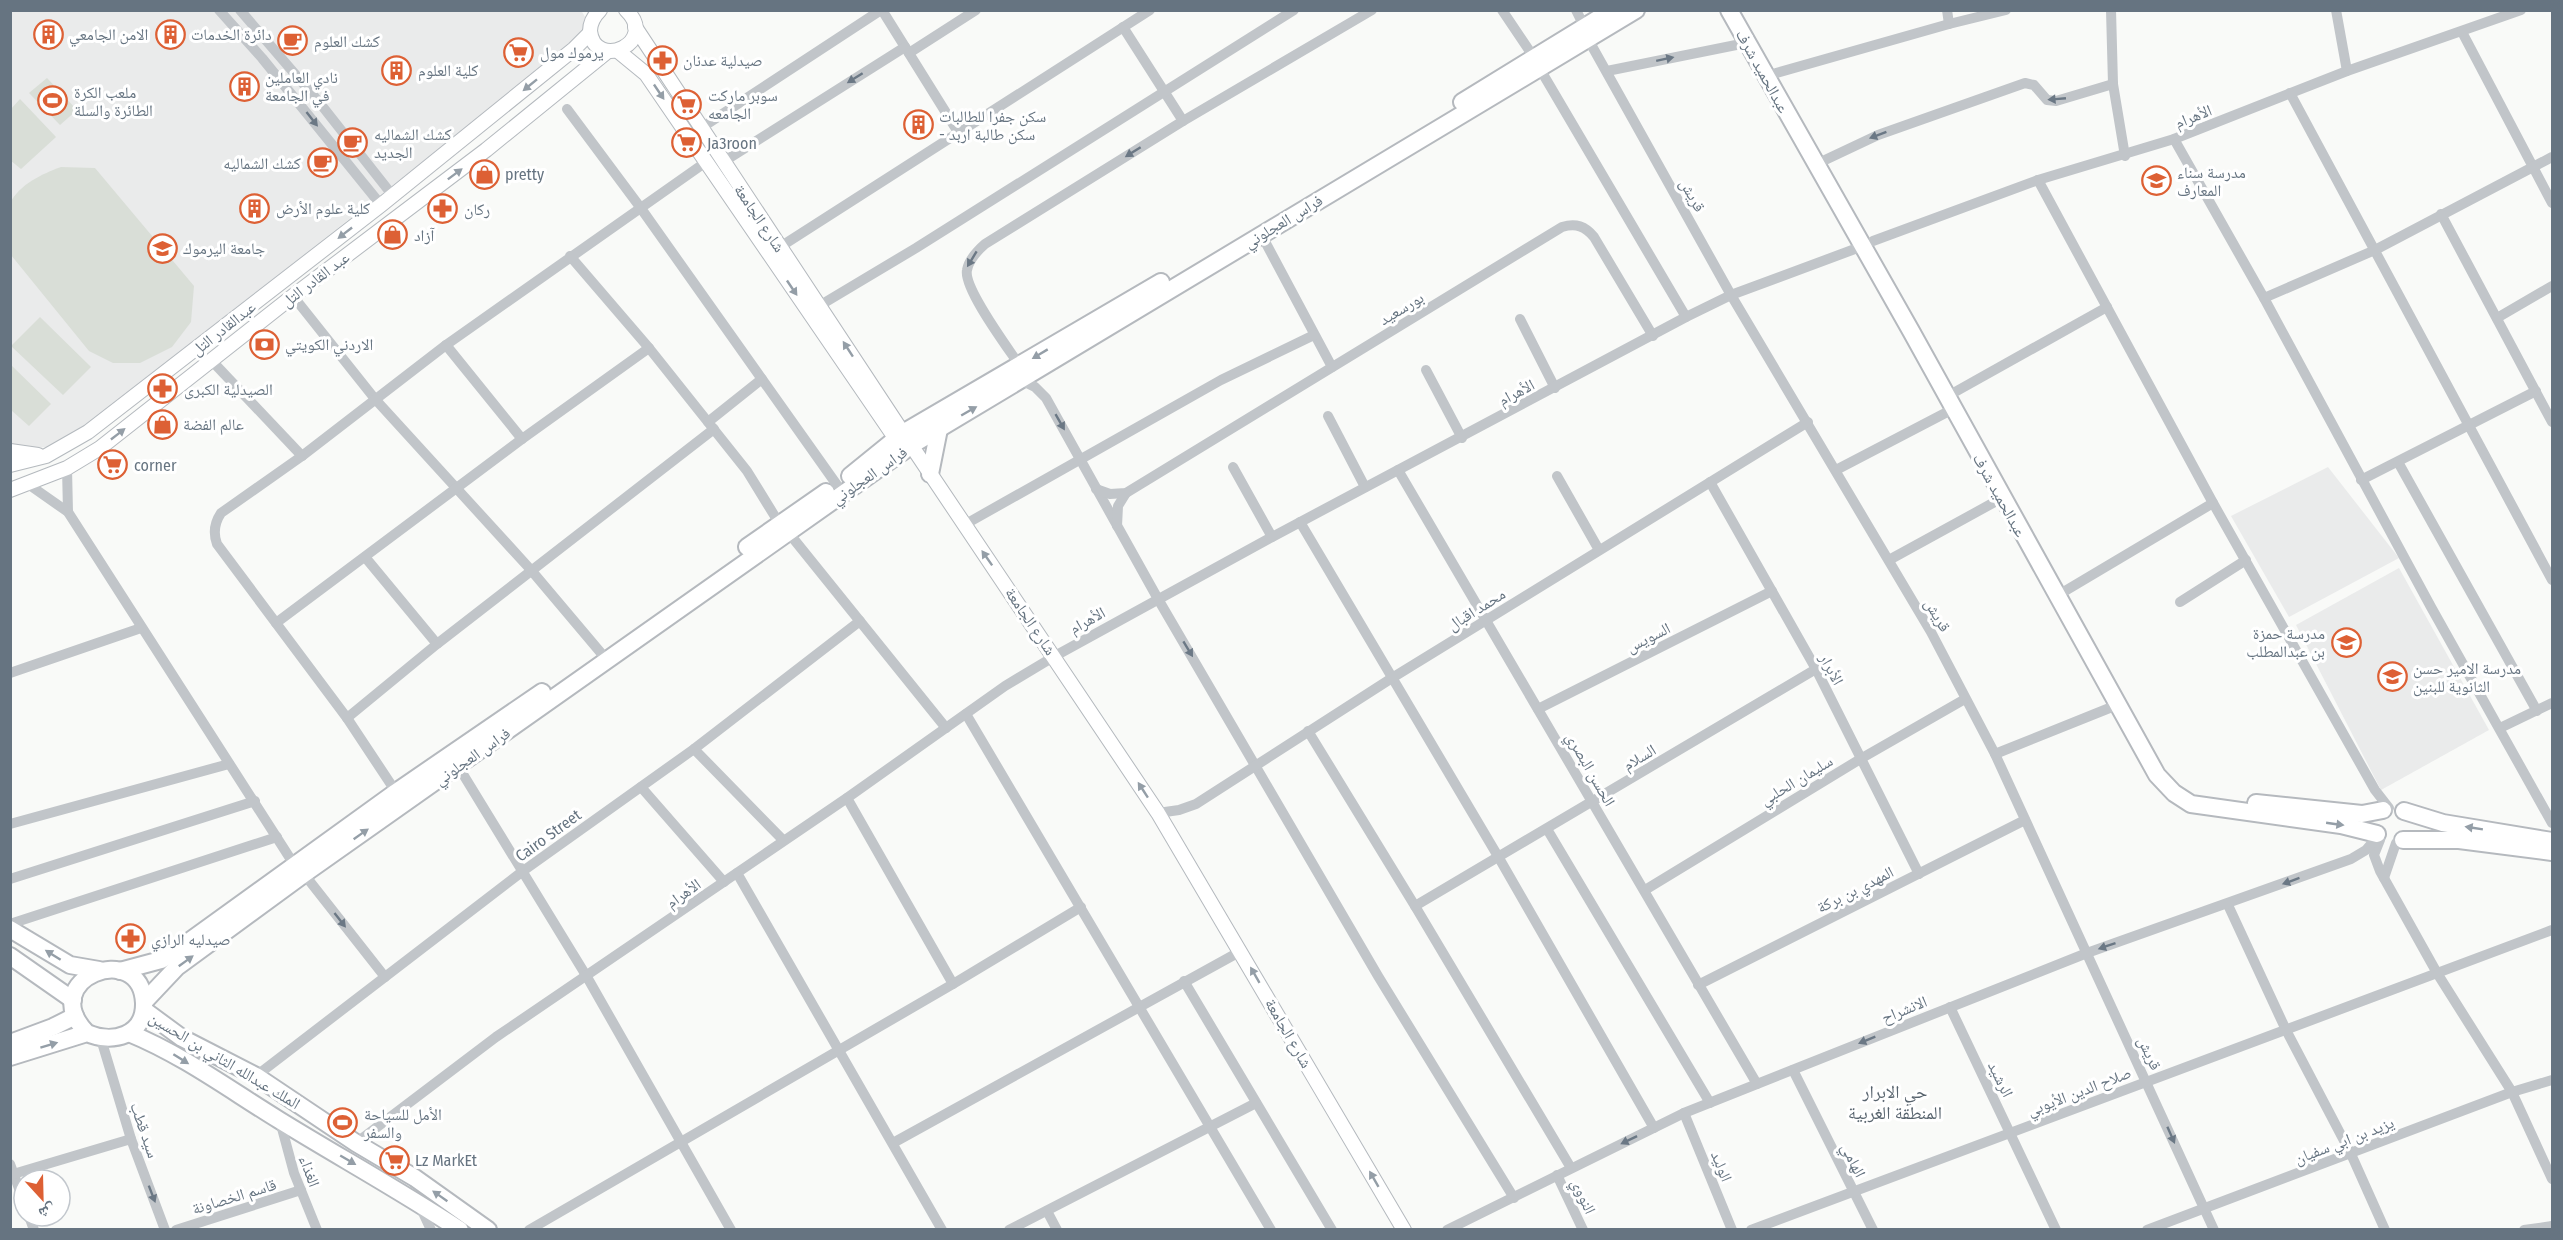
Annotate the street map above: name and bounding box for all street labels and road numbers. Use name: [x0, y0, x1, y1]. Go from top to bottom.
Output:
street label: عبدالحميد شرف: [1732, 26, 1793, 116]
street label: الأهرام: [2172, 100, 2215, 133]
street label: قريش: [1675, 175, 1709, 216]
street label: شارع الجامعة: [729, 181, 789, 256]
street label: فراس العجلوني: [1241, 191, 1328, 255]
street label: عبد القادر التل: [277, 248, 354, 312]
street label: بورسعيد: [1376, 288, 1427, 329]
street label: عبدالقادر التل: [187, 297, 260, 360]
street label: الأهرام: [1495, 375, 1538, 411]
street label: فراس العجلوني: [828, 442, 913, 511]
street label: عبدالحميد شرف: [1969, 450, 2030, 540]
street label: شارع الجامعة: [1000, 584, 1060, 659]
street label: محمد اقبال: [1444, 584, 1509, 635]
street label: قريش: [1920, 595, 1955, 636]
street label: الأهرام: [1066, 603, 1109, 639]
street label: السويس: [1623, 618, 1674, 657]
street label: الأبرار: [1815, 649, 1848, 688]
street label: فراس العجلوني: [431, 723, 516, 792]
street label: الحسن البصري: [1559, 729, 1619, 811]
street label: السلام: [1619, 740, 1660, 776]
street label: سليمان الحلبي: [1756, 751, 1838, 812]
street label: Cairo Street: [512, 805, 585, 866]
street label: المهدي بن بركة: [1814, 862, 1898, 920]
street label: الأهرام: [662, 875, 705, 913]
street label: الانشراح: [1879, 992, 1930, 1028]
street label: شارع الجامعة: [1260, 995, 1316, 1072]
street label: الملك عبدالله الثاني بن الحسين: [144, 1008, 304, 1116]
street label: قريش: [2133, 1033, 2166, 1073]
street label: الرشيد: [1984, 1058, 2017, 1100]
street label: صلاح الدين الأيوبي: [2024, 1063, 2135, 1123]
street label: سيد قطب: [126, 1100, 163, 1160]
street label: يزيد بن ابي سفيان: [2292, 1113, 2398, 1171]
street label: الهامي: [1834, 1140, 1870, 1182]
street label: الوليد: [1707, 1148, 1736, 1184]
street label: الغذاء: [295, 1153, 324, 1190]
street label: قاسم الخصاونة: [190, 1175, 279, 1219]
street label: النووي: [1564, 1176, 1600, 1218]

